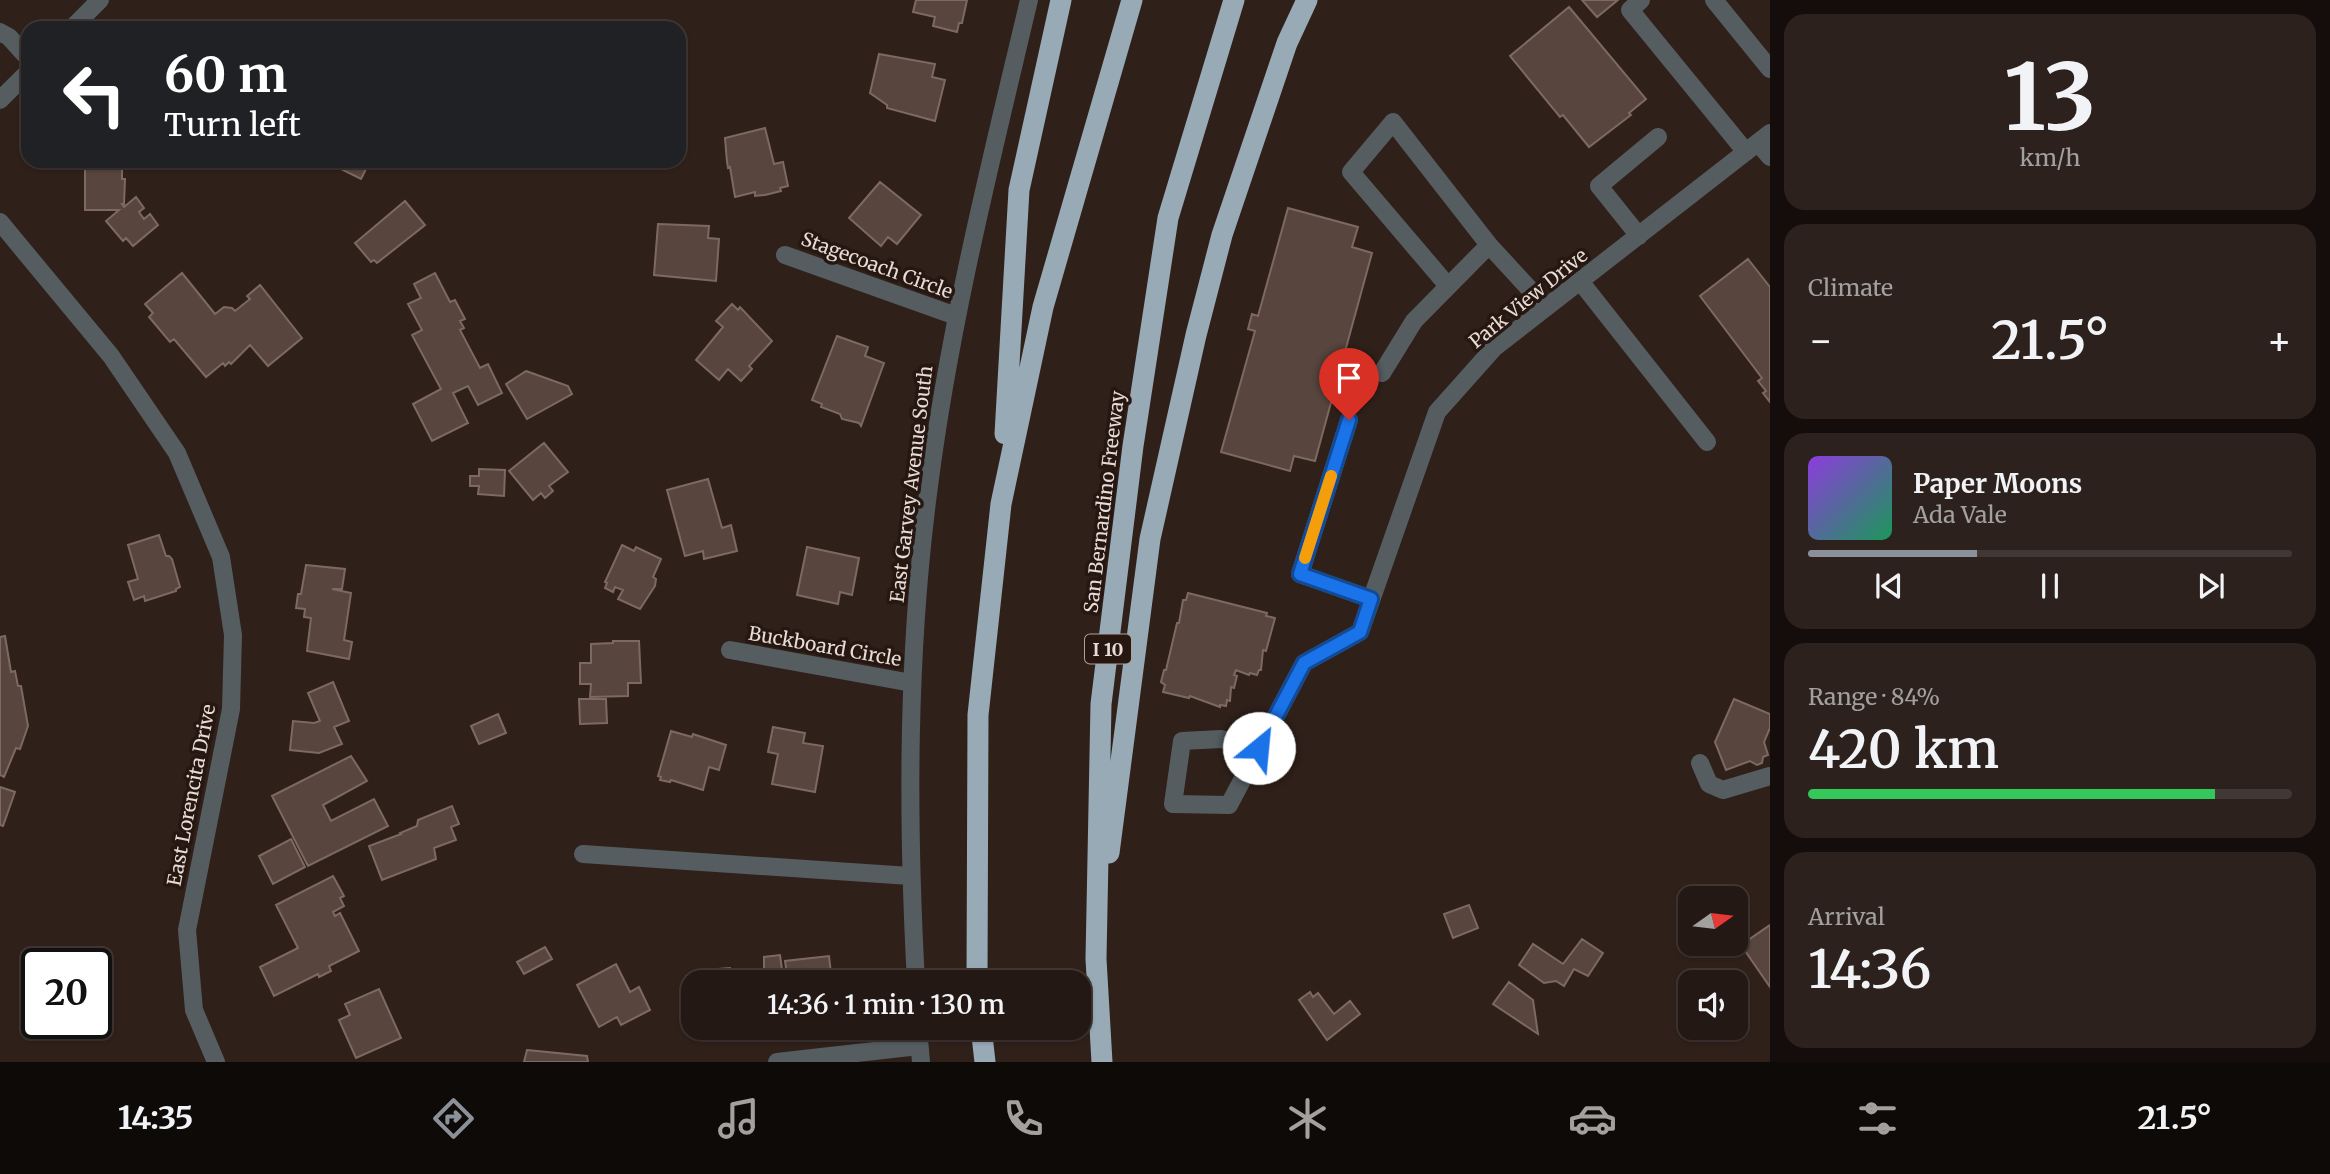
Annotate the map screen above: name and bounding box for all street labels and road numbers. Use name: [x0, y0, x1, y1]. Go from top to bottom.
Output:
street label: Stagecoach Circle: [798, 226, 956, 304]
street label: Park View Drive: [1464, 243, 1592, 353]
street label: East Garvey Avenue South: [885, 364, 937, 604]
street label: San Bernardino Freeway: [1078, 390, 1130, 614]
street label: Buckboard Circle: [747, 621, 903, 671]
road number: I 10: [1085, 634, 1131, 664]
street label: East Lorencita Drive: [162, 702, 220, 888]

